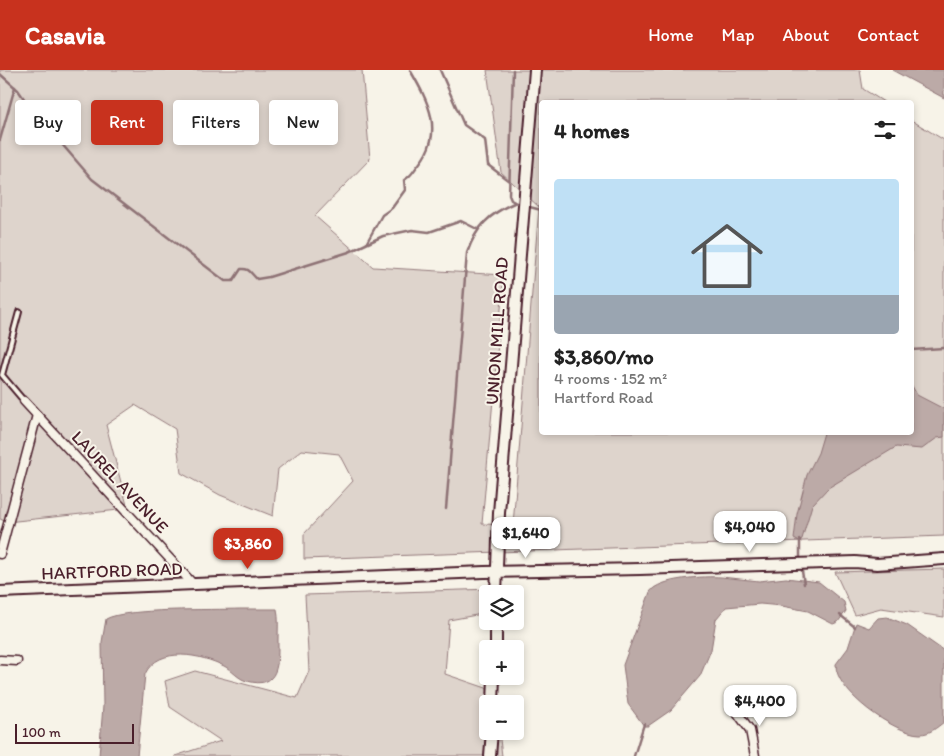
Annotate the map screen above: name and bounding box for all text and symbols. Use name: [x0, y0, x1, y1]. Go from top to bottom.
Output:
text: Casavia: [25, 21, 105, 50]
text: Home: [648, 24, 694, 46]
text: Map: [722, 24, 755, 46]
text: About: [783, 24, 829, 46]
text: Contact: [857, 24, 919, 46]
chip: Buy: [15, 100, 81, 145]
chip: Rent: [91, 100, 163, 145]
chip: Filters: [173, 100, 259, 145]
chip: New: [269, 100, 338, 145]
icon: filters: [871, 116, 899, 144]
text: 4 homes: [554, 118, 630, 143]
icon: home: [682, 211, 772, 301]
street label: UNION MILL ROAD: [481, 256, 513, 406]
text: $3,860/mo: [554, 344, 654, 369]
text: 4 rooms · 152 m²: [554, 369, 667, 388]
text: Hartford Road: [554, 388, 653, 407]
street label: LAUREL AVENUE: [67, 426, 173, 538]
pin: $4,040: [709, 510, 791, 553]
pin: $1,640: [485, 516, 567, 559]
text: $4,040: [725, 517, 775, 536]
text: $1,640: [502, 523, 550, 542]
pin: $3,860: [207, 528, 289, 570]
text: $3,860: [224, 534, 272, 553]
street label: HARTFORD ROAD: [41, 558, 183, 584]
map controls: [479, 585, 524, 740]
button: layers: [479, 585, 524, 630]
button: +: [479, 640, 524, 685]
pin: $4,400: [719, 684, 801, 727]
text: $4,400: [735, 691, 785, 710]
button: −: [479, 695, 524, 740]
scale bar: [15, 721, 134, 744]
text: 100 m: [22, 724, 61, 741]

